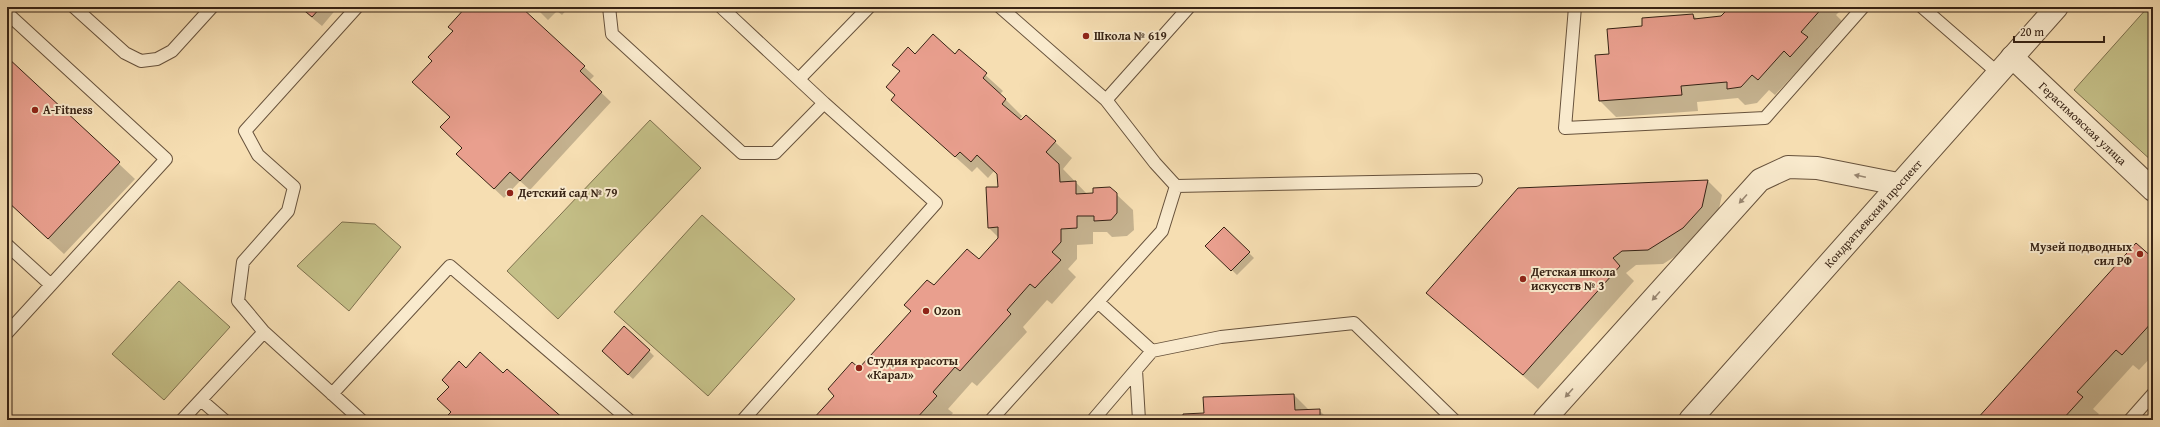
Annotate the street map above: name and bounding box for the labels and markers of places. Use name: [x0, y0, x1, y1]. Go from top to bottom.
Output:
place label: Школа № 619: [1094, 27, 1167, 44]
marker: Школа № 619: [1081, 31, 1091, 41]
place label: A-Fitness: [43, 101, 93, 118]
marker: A-Fitness: [30, 105, 40, 115]
place label: Детский сад № 79: [517, 184, 617, 201]
marker: Детский сад № 79: [505, 188, 515, 198]
place label: Музей подводных сил РФ: [2030, 238, 2133, 269]
marker: Музей подводных сил РФ: [2135, 249, 2145, 259]
place label: Детская школа искусств № 3: [1530, 263, 1616, 294]
marker: Детская школа искусств № 3: [1518, 274, 1528, 284]
place label: Ozon: [934, 302, 961, 319]
marker: Ozon: [921, 306, 931, 316]
place label: Студия красоты «Карал»: [867, 352, 959, 383]
marker: Студия красоты «Карал»: [854, 363, 864, 373]

